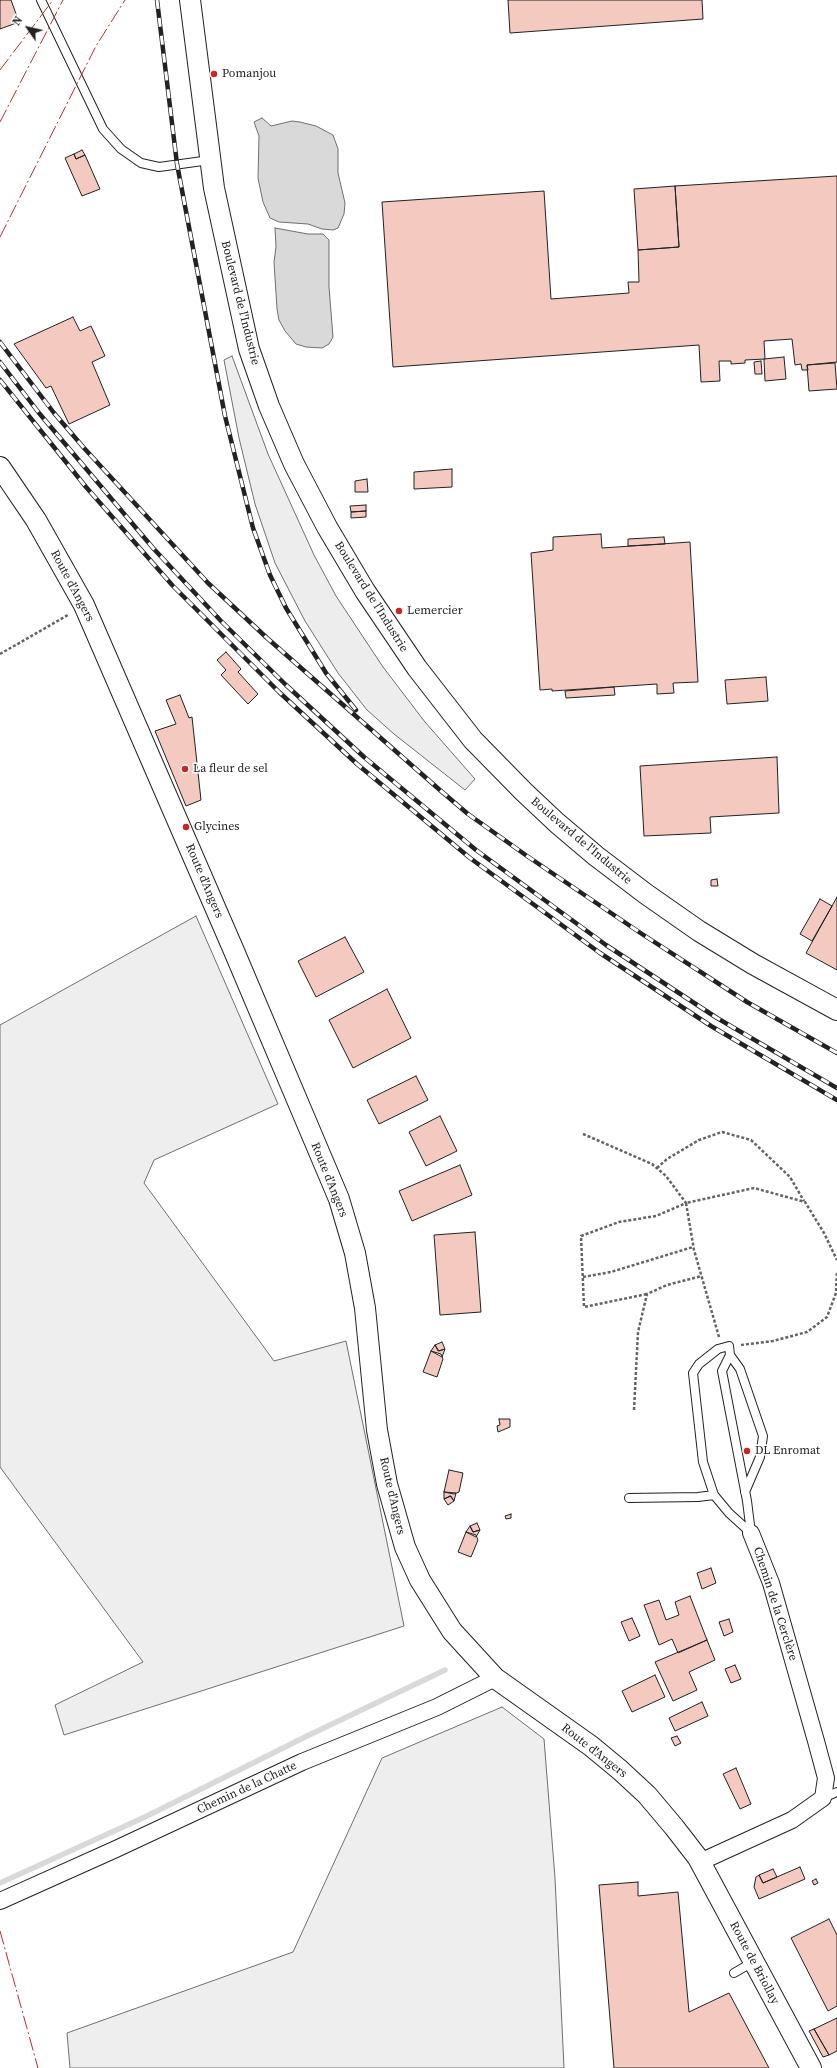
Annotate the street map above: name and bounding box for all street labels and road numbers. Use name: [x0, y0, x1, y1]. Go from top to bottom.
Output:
street label: Boulevard de l'Industrie: [218, 239, 262, 367]
street label: Boulevard de l'Industrie: [331, 539, 411, 655]
street label: Route d'Angers: [47, 548, 97, 624]
street label: Boulevard de l'Industrie: [527, 794, 635, 888]
street label: Route d'Angers: [182, 842, 226, 920]
street label: Route d'Angers: [307, 1141, 351, 1219]
street label: Route d'Angers: [376, 1456, 408, 1536]
street label: Chemin de la Cerclère: [750, 1545, 800, 1663]
street label: Route d'Angers: [558, 1721, 630, 1781]
street label: Chemin de la Chatte: [195, 1759, 299, 1817]
street label: Route de Briollay: [726, 1919, 782, 2007]

